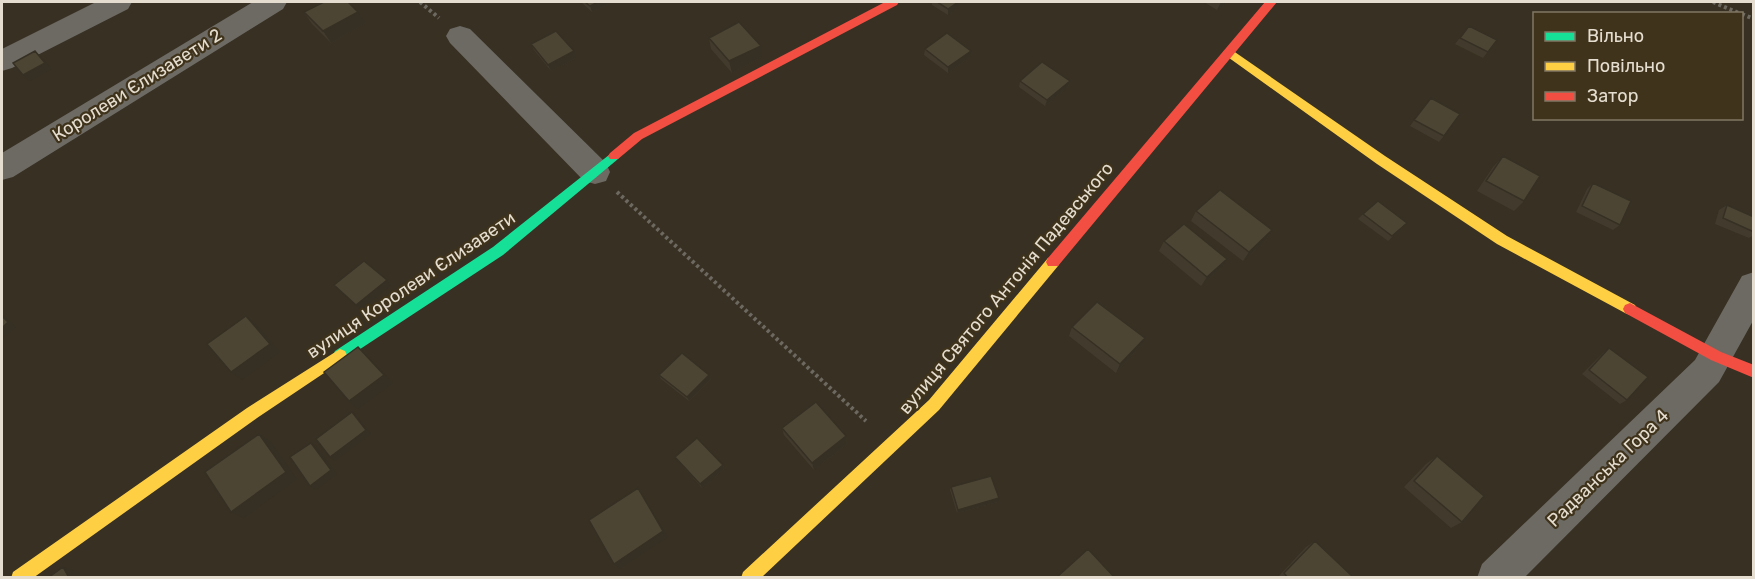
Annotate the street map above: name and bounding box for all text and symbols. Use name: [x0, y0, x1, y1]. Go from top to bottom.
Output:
legend: [1533, 12, 1743, 120]
street label: Королеви Єлизавети 2: [48, 24, 226, 146]
text: Вільно: [1587, 25, 1644, 47]
text: Повільно: [1587, 55, 1665, 77]
text: Затор: [1587, 85, 1638, 107]
street label: вулиця Святого Антонія Падевського: [894, 158, 1118, 418]
street label: вулиця Королеви Єлизавети: [303, 207, 519, 363]
street label: Радванська Гора 4: [1543, 405, 1673, 531]

